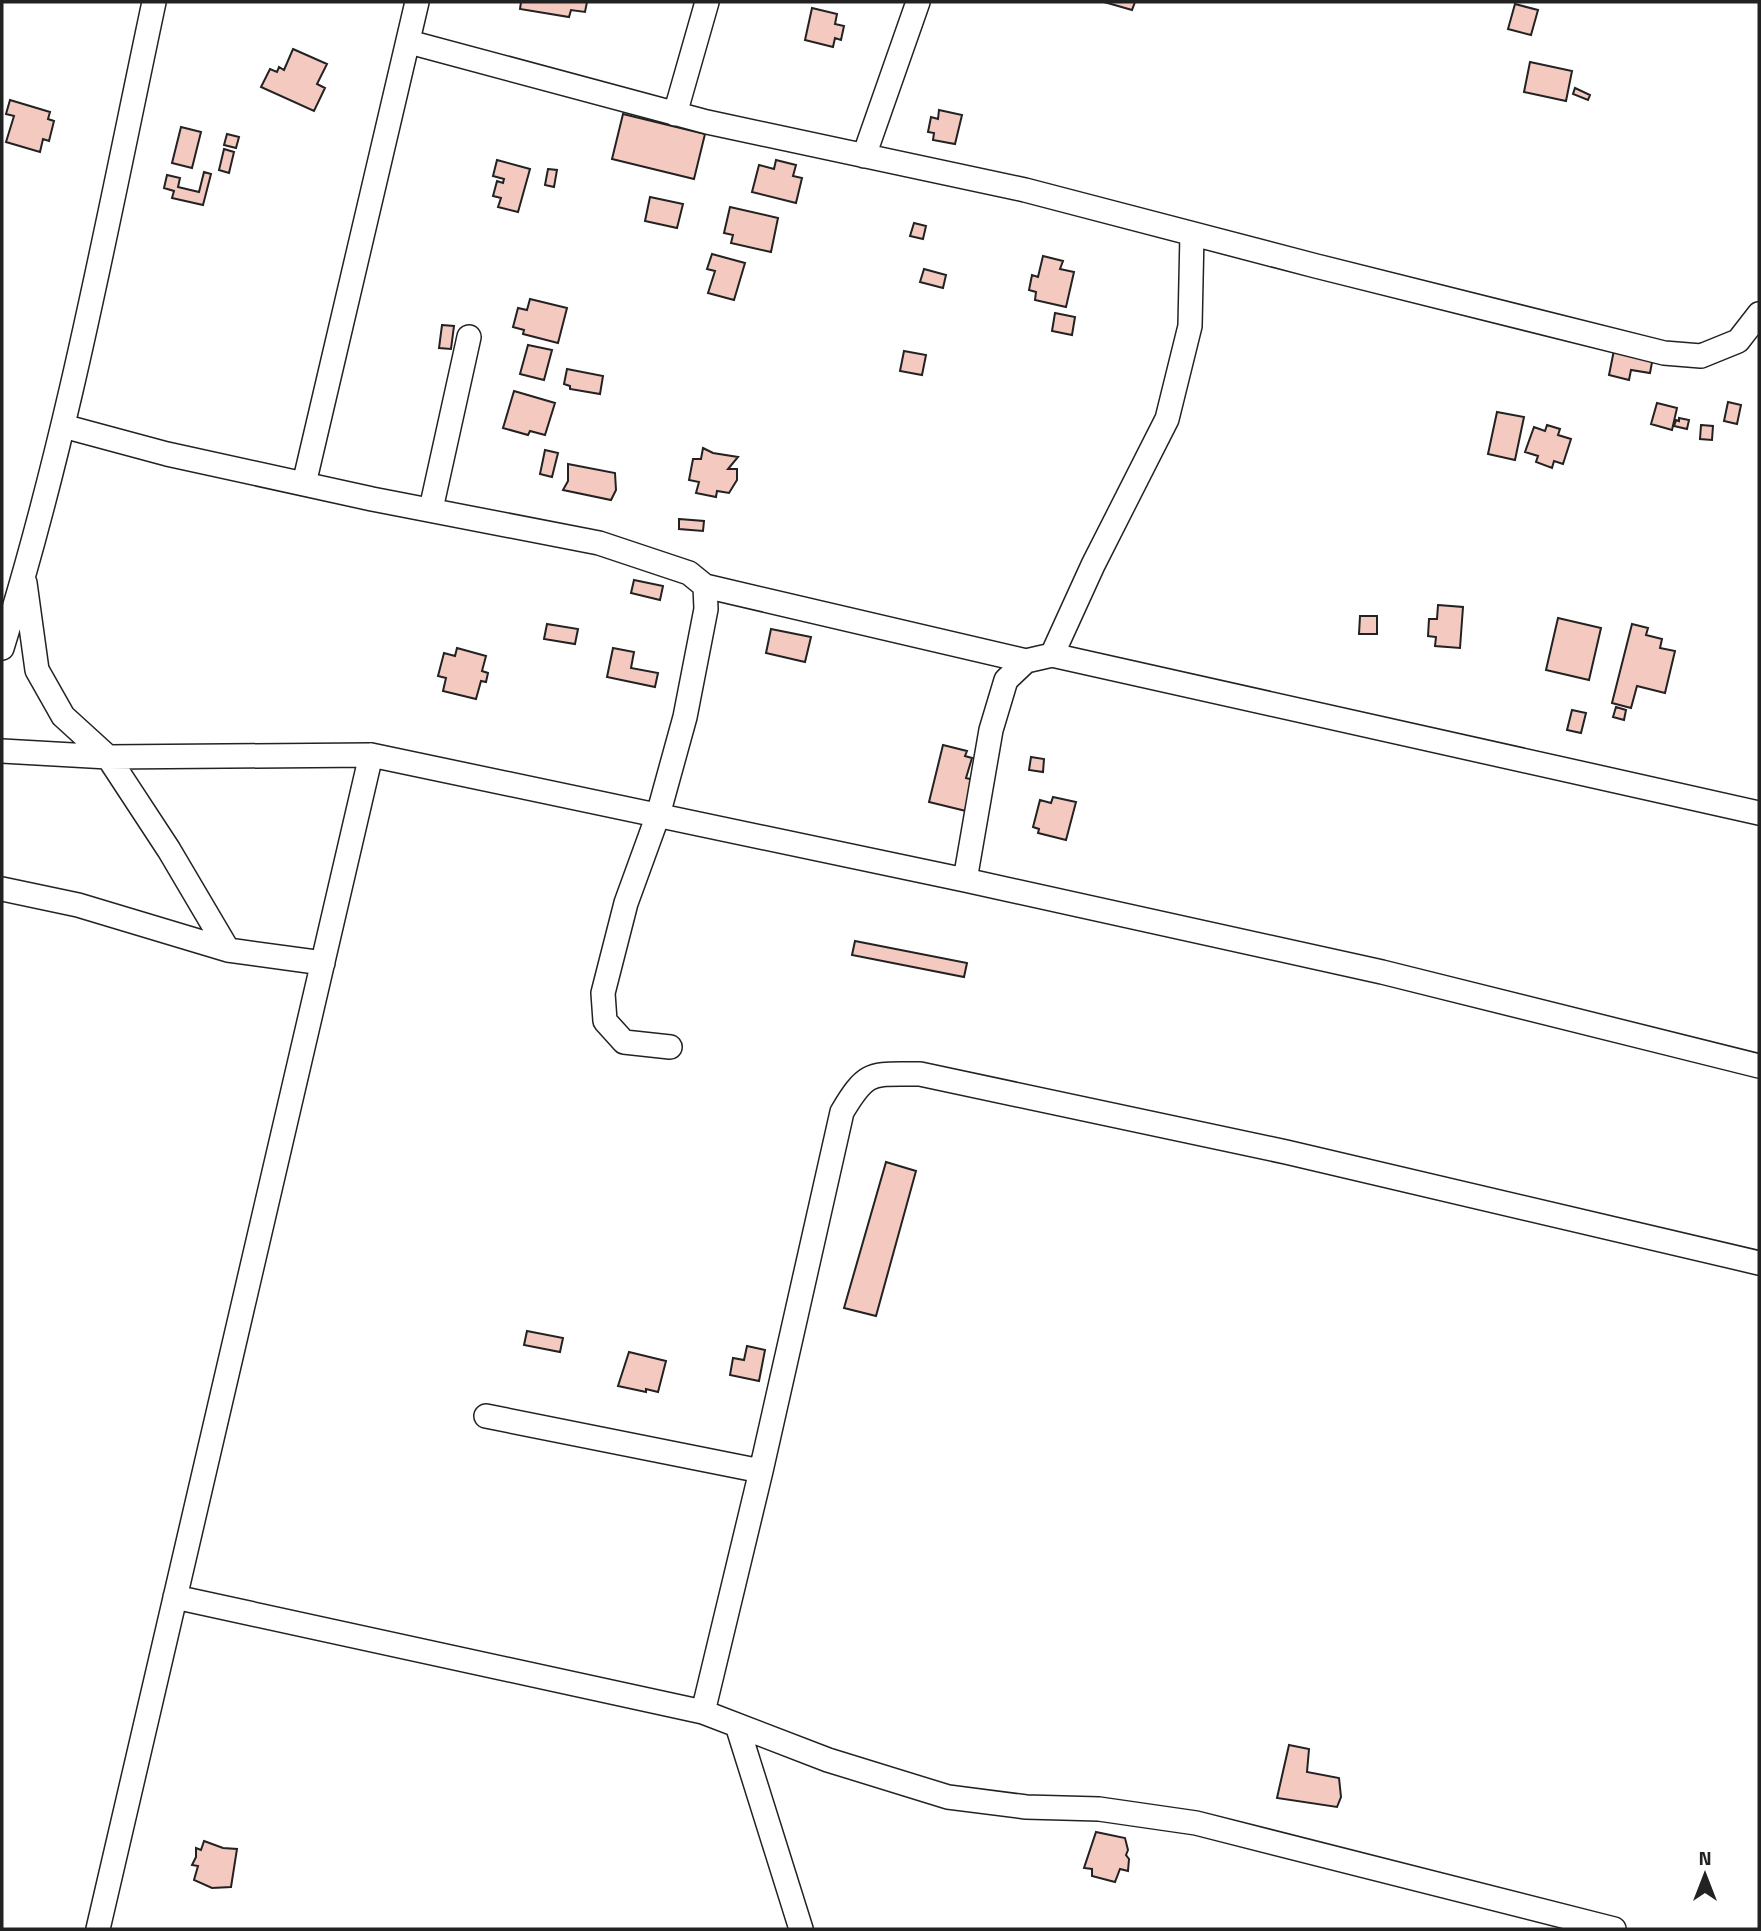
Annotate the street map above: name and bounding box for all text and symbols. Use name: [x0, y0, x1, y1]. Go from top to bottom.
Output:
north arrow: [1670, 1840, 1740, 1910]
text: N: [1698, 1843, 1712, 1872]

